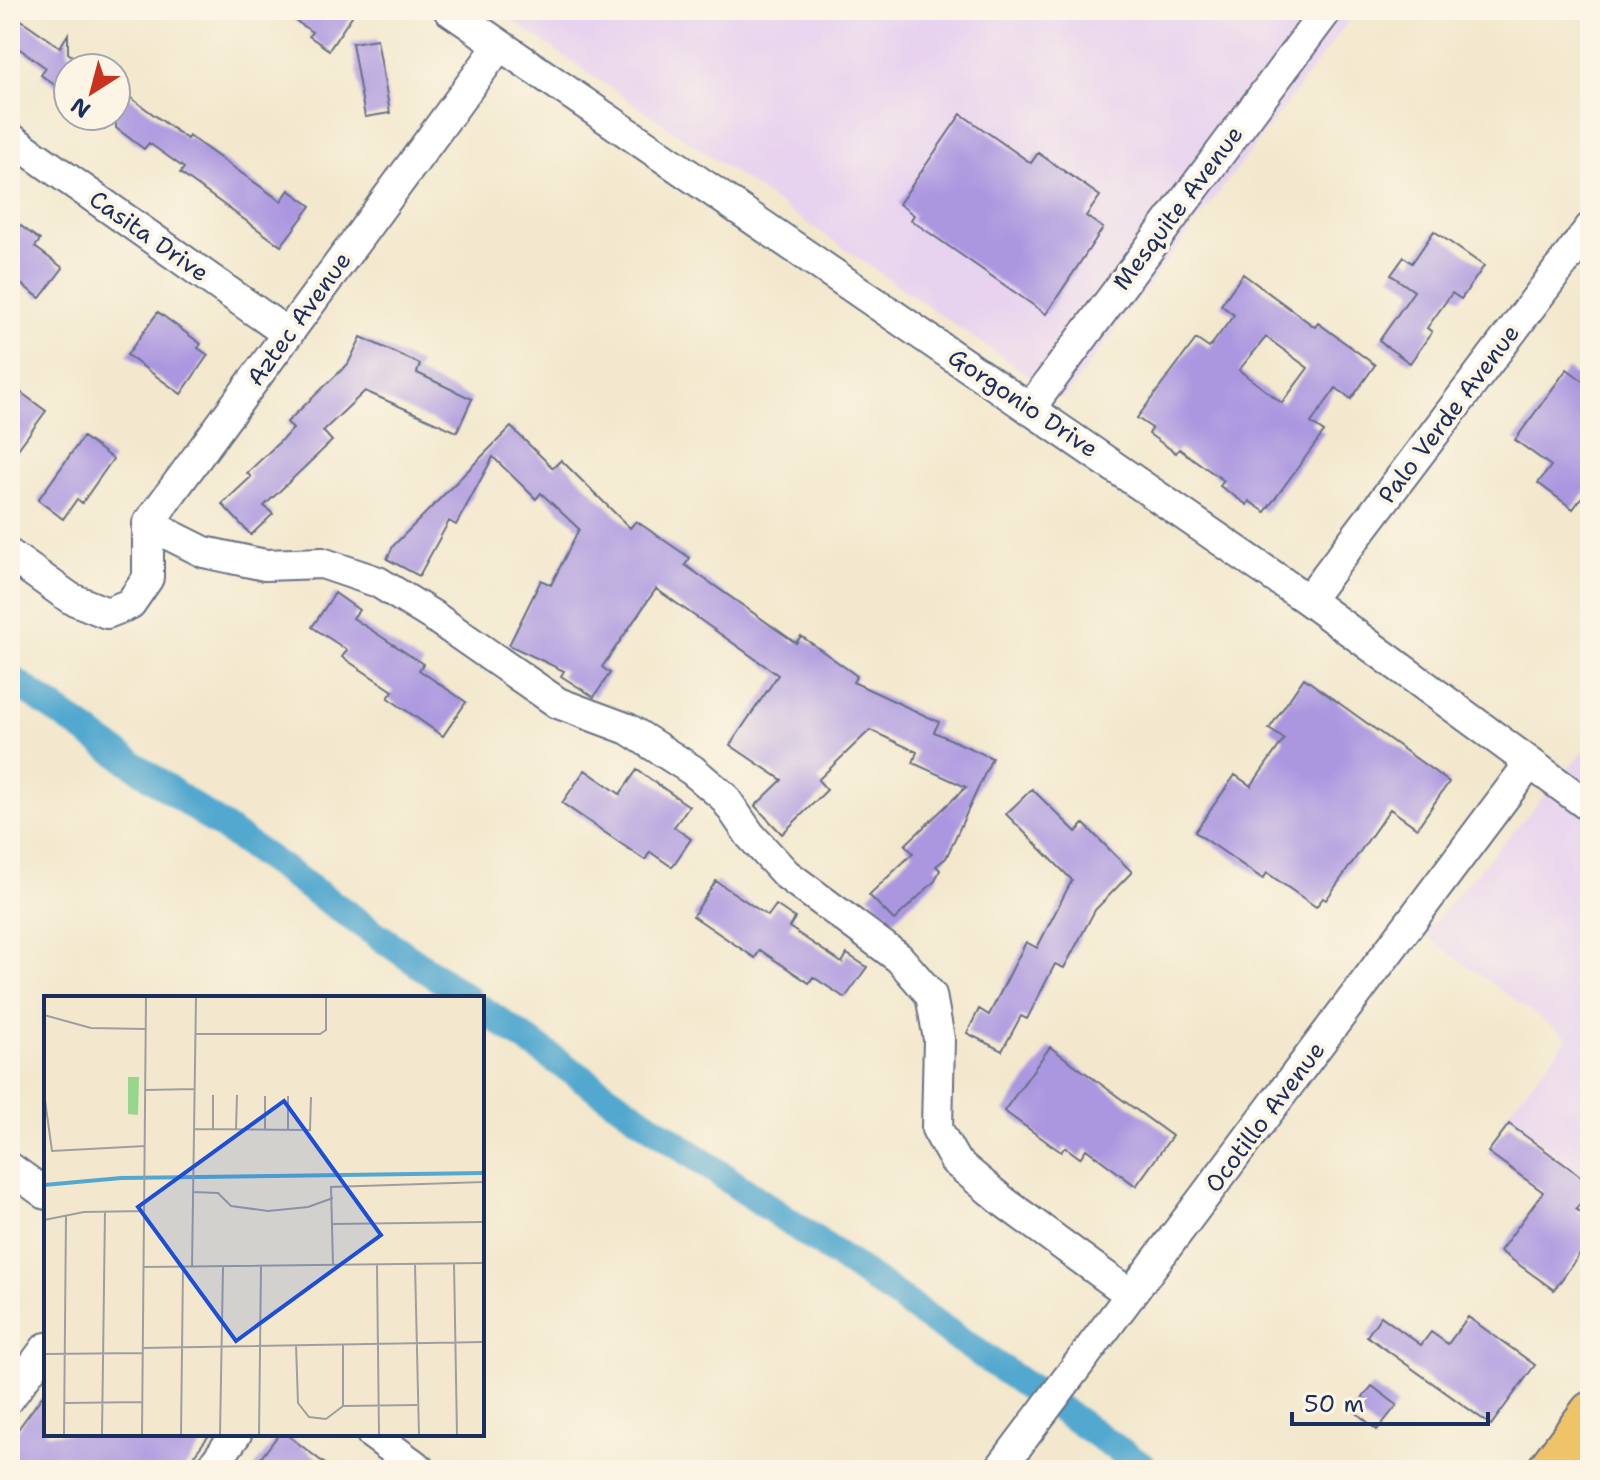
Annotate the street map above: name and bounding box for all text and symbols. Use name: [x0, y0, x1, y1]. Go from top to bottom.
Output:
north arrow: [52, 52, 132, 132]
text: N: [65, 91, 96, 125]
street label: Mesquite Avenue: [1106, 119, 1250, 297]
street label: Casita Drive: [83, 183, 215, 289]
street label: Aztec Avenue: [239, 245, 359, 393]
street label: Palo Verde Avenue: [1371, 318, 1527, 510]
street label: Gorgonio Drive: [942, 341, 1104, 465]
inset map: [44, 996, 484, 1436]
street label: Ocotillo Avenue: [1198, 1035, 1332, 1199]
scale bar: [1292, 1376, 1488, 1426]
text: 50 m: [1304, 1388, 1364, 1420]

